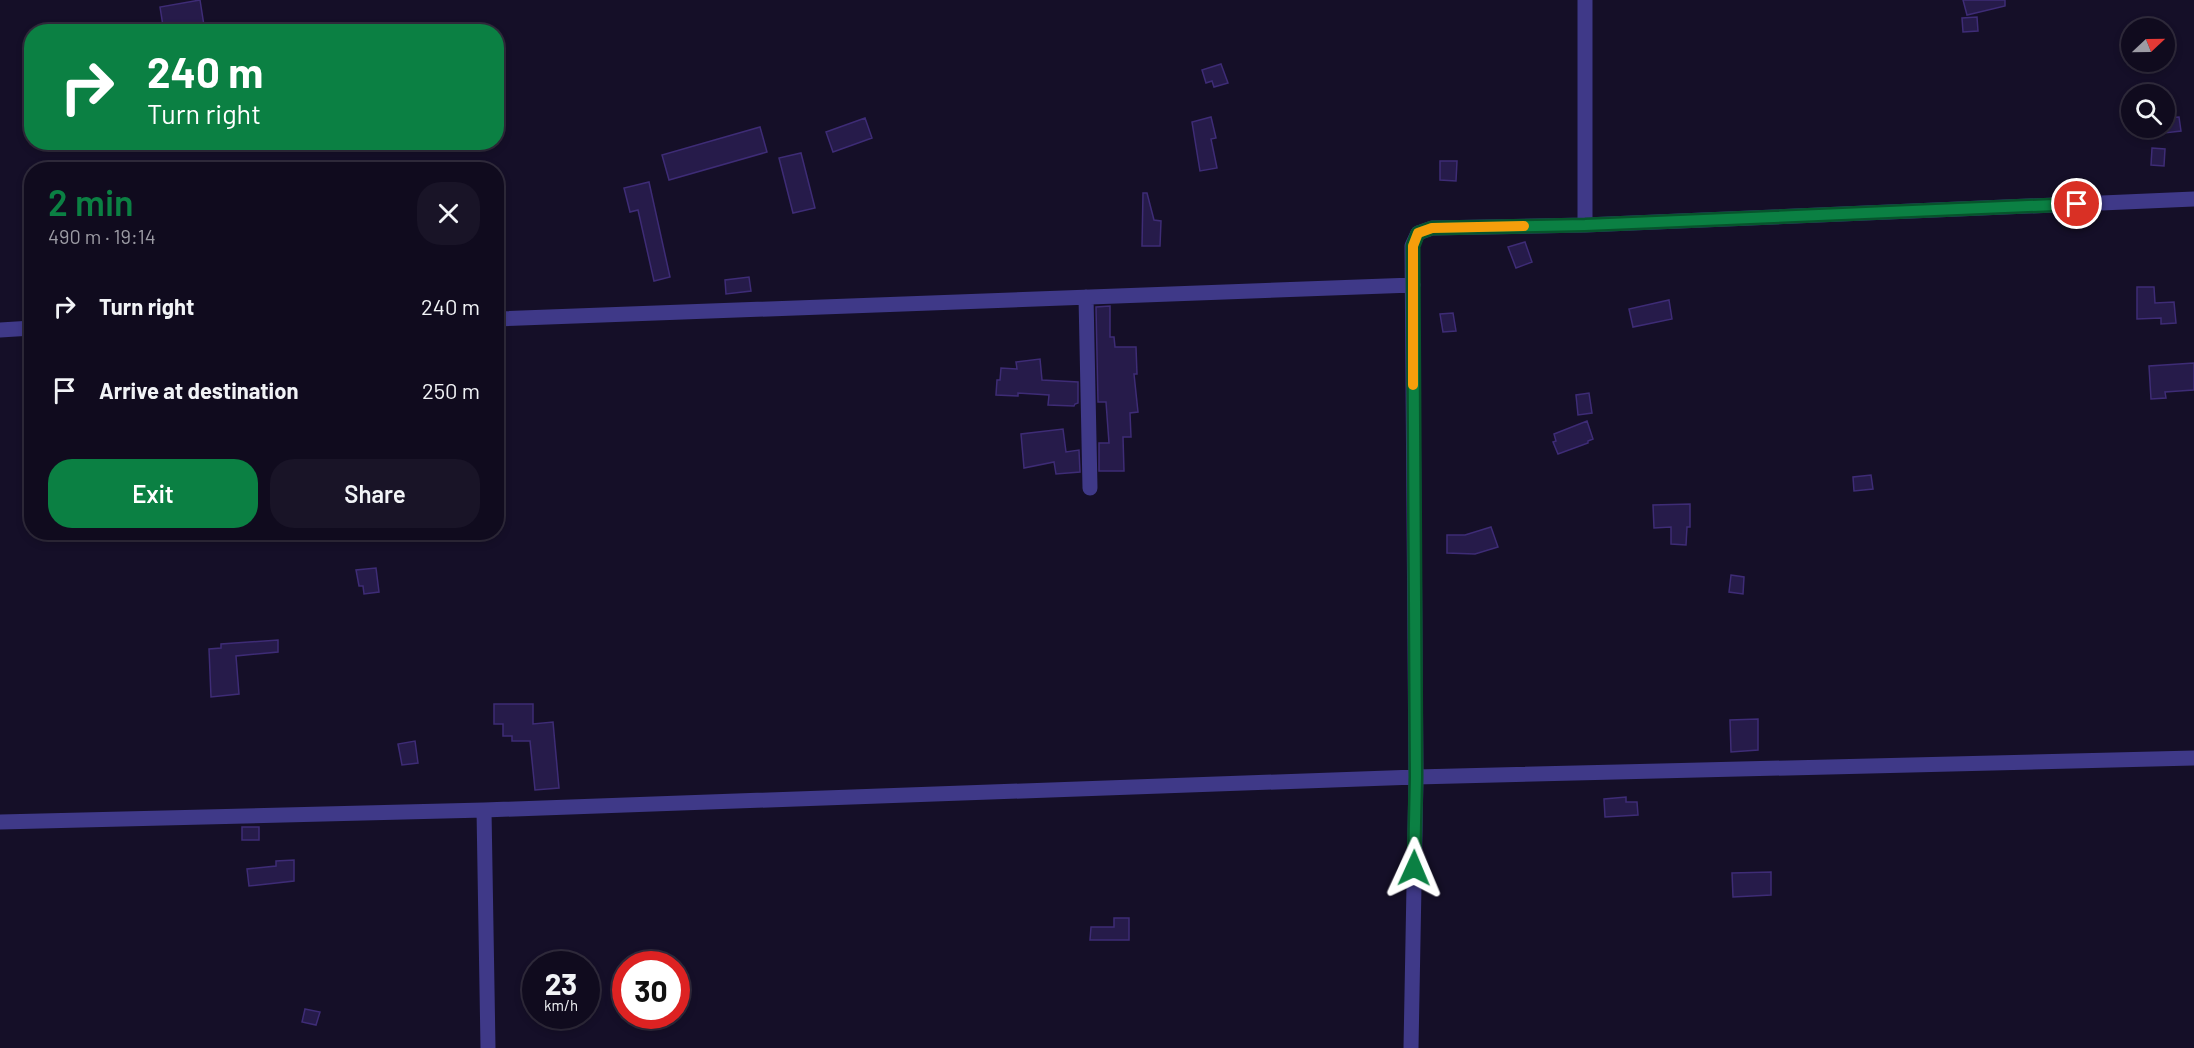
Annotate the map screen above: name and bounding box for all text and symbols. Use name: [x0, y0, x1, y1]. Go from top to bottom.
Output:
north arrow: [2121, 18, 2175, 72]
map controls: [2121, 18, 2175, 138]
text: 240 m: [147, 46, 263, 96]
icon: right: [48, 48, 126, 126]
button: search: [2121, 84, 2175, 138]
text: Turn right: [147, 97, 261, 129]
pin: [2051, 178, 2102, 229]
text: 2 min: [48, 180, 134, 223]
button: close: [417, 182, 480, 245]
icon: arrive: [2060, 187, 2093, 220]
text: 490 m · 19:14: [48, 224, 156, 248]
icon: right: [48, 290, 81, 323]
text: Turn right: [99, 293, 194, 319]
text: 240 m: [421, 293, 480, 319]
icon: arrive: [48, 374, 81, 407]
text: Arrive at destination: [99, 377, 298, 403]
text: 250 m: [422, 377, 480, 403]
button: Exit: [48, 459, 258, 528]
button: Share: [270, 459, 480, 528]
position arrow: [1382, 836, 1446, 900]
speed limit sign: 30: [612, 951, 690, 1029]
text: 23: [545, 965, 577, 1001]
text: km/h: [544, 996, 578, 1014]

